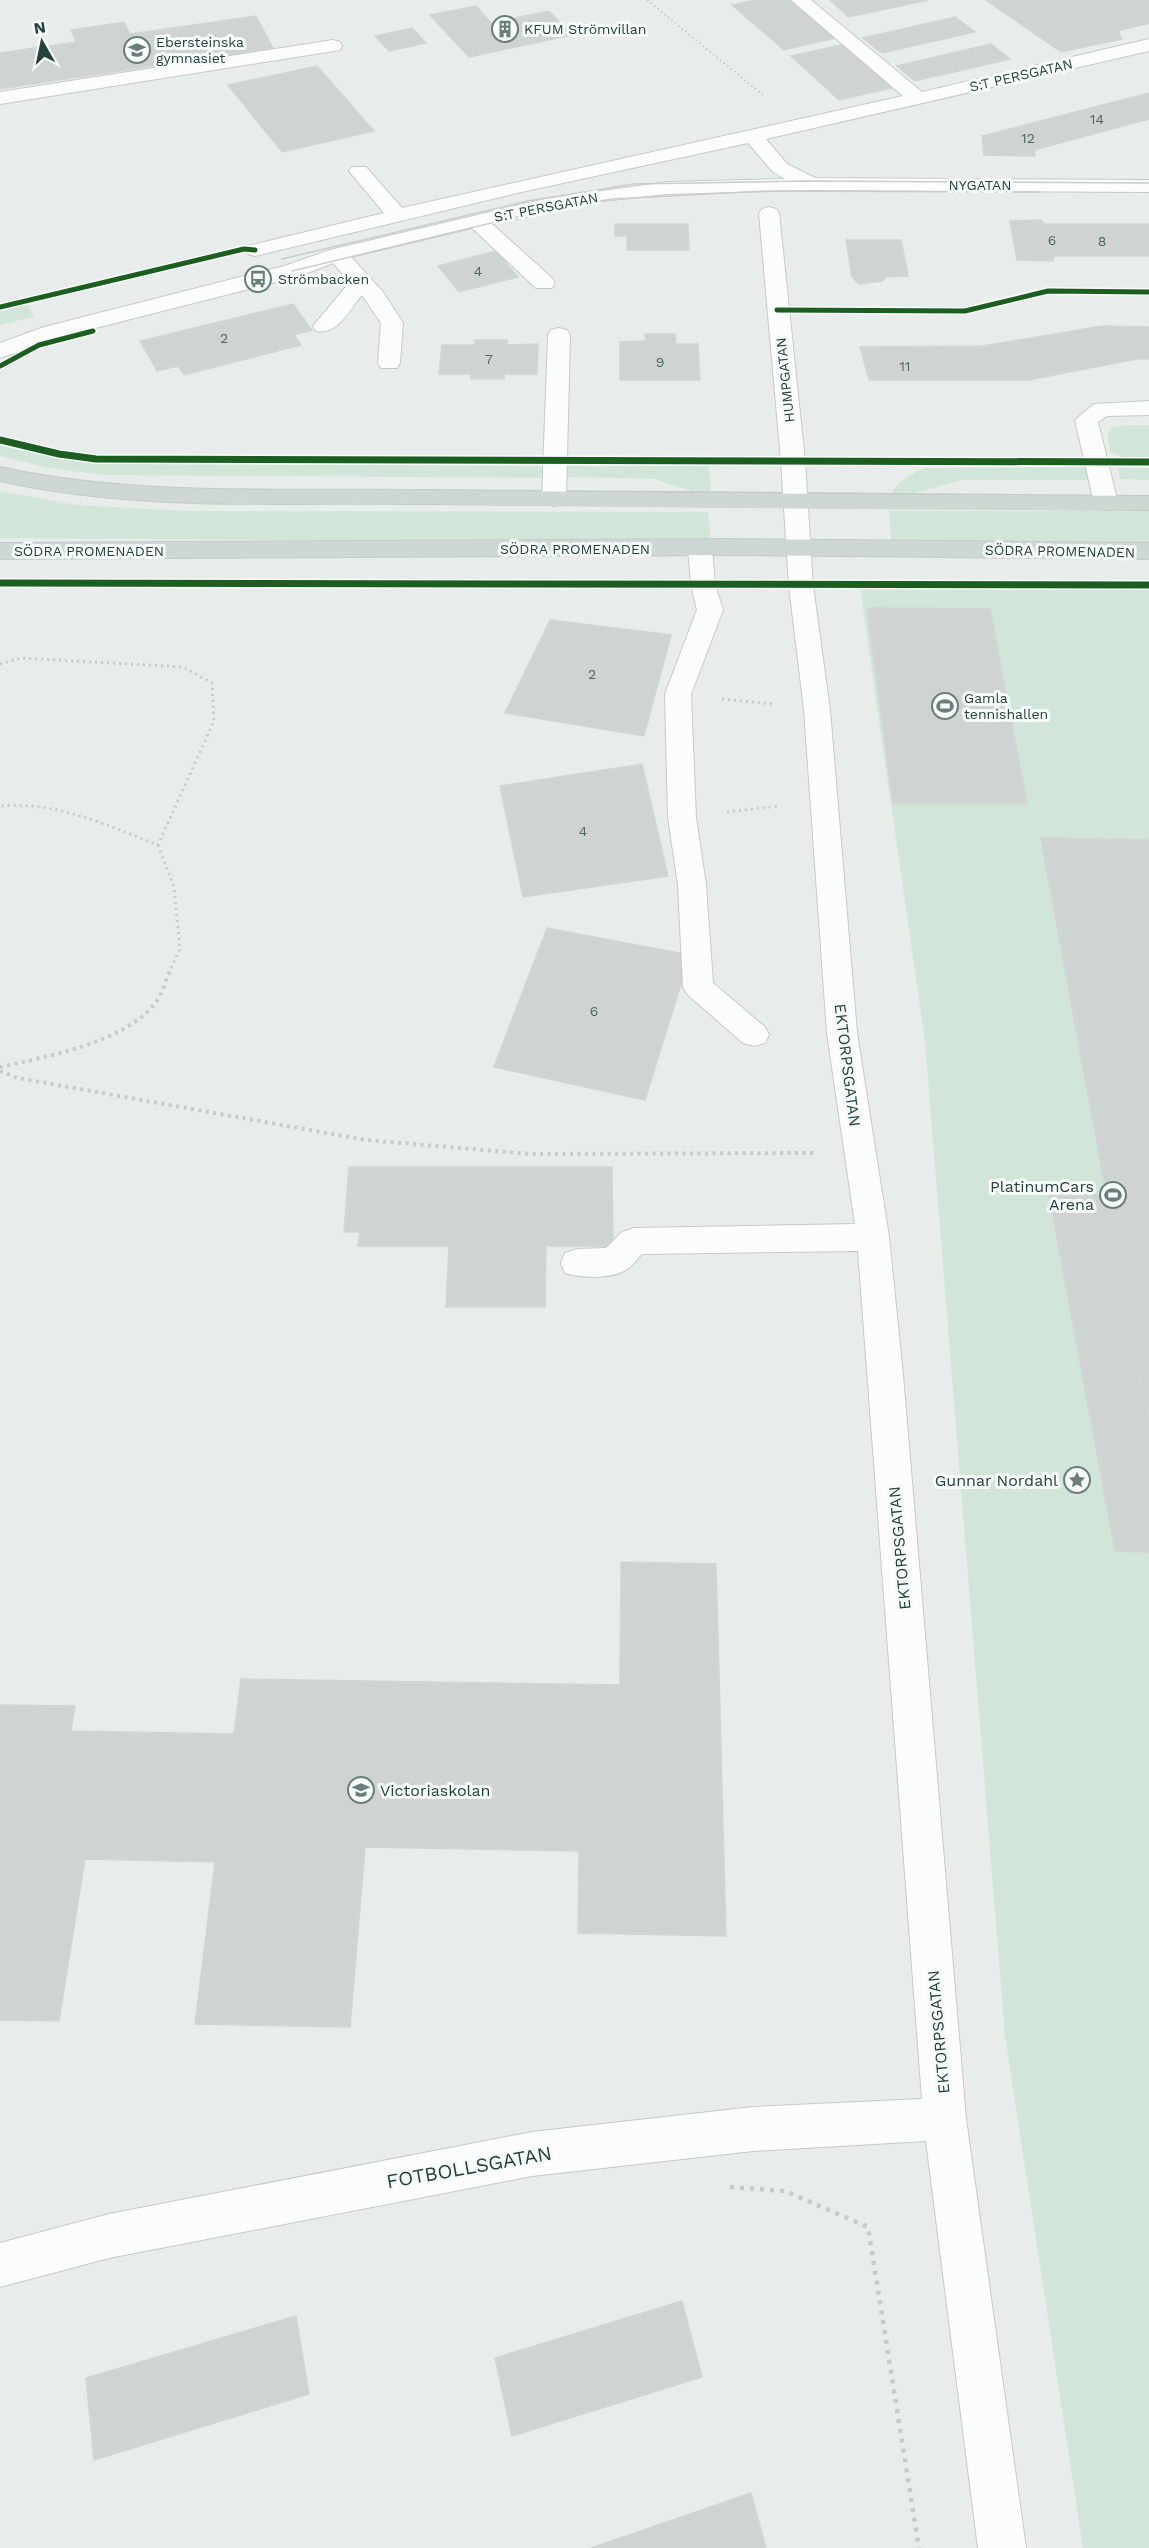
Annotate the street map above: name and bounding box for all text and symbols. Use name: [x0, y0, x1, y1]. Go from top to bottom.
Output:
north arrow: [12, 12, 72, 72]
building icon: KFUM Strömvillan: [490, 14, 520, 44]
text: N: [32, 17, 47, 38]
place label: KFUM Strömvillan: [524, 21, 646, 37]
place label: Ebersteinska gymnasiet: [156, 34, 244, 66]
school or university icon: Ebersteinska gymnasiet: [122, 35, 152, 65]
street label: S:T PERSGATAN: [968, 55, 1074, 95]
house number: 14: [1090, 111, 1104, 127]
house number: 12: [1021, 130, 1035, 146]
street label: NYGATAN: [949, 177, 1011, 193]
street label: S:T PERSGATAN: [493, 189, 599, 225]
house number: 6: [1048, 232, 1056, 248]
house number: 8: [1098, 233, 1106, 249]
house number: 4: [474, 263, 482, 279]
bus stop icon: Strömbacken: [243, 264, 273, 294]
place label: Strömbacken: [278, 271, 369, 287]
house number: 2: [220, 330, 228, 346]
street label: HUMPGATAN: [773, 337, 797, 423]
house number: 7: [485, 351, 493, 367]
house number: 9: [656, 354, 664, 370]
house number: 11: [900, 358, 910, 374]
street label: SÖDRA PROMENADEN: [500, 541, 650, 557]
street label: SÖDRA PROMENADEN: [985, 542, 1135, 560]
street label: SÖDRA PROMENADEN: [14, 543, 164, 559]
house number: 2: [588, 666, 596, 682]
place label: Gamla tennishallen: [964, 690, 1048, 722]
sports icon: Gamla tennishallen: [930, 691, 960, 721]
house number: 4: [579, 823, 587, 839]
street label: EKTORPSGATAN: [831, 1002, 864, 1128]
house number: 6: [590, 1003, 598, 1019]
place label: PlatinumCars Arena: [990, 1177, 1094, 1214]
sports icon: PlatinumCars Arena: [1098, 1180, 1128, 1210]
place icon: Gunnar Nordahl: [1062, 1465, 1092, 1495]
place label: Gunnar Nordahl: [935, 1471, 1058, 1490]
street label: EKTORPSGATAN: [885, 1485, 914, 1610]
school or university icon: Victoriaskolan: [346, 1775, 376, 1805]
place label: Victoriaskolan: [380, 1781, 490, 1800]
street label: EKTORPSGATAN: [924, 1969, 953, 2094]
street label: FOTBOLLSGATAN: [385, 2141, 553, 2193]

